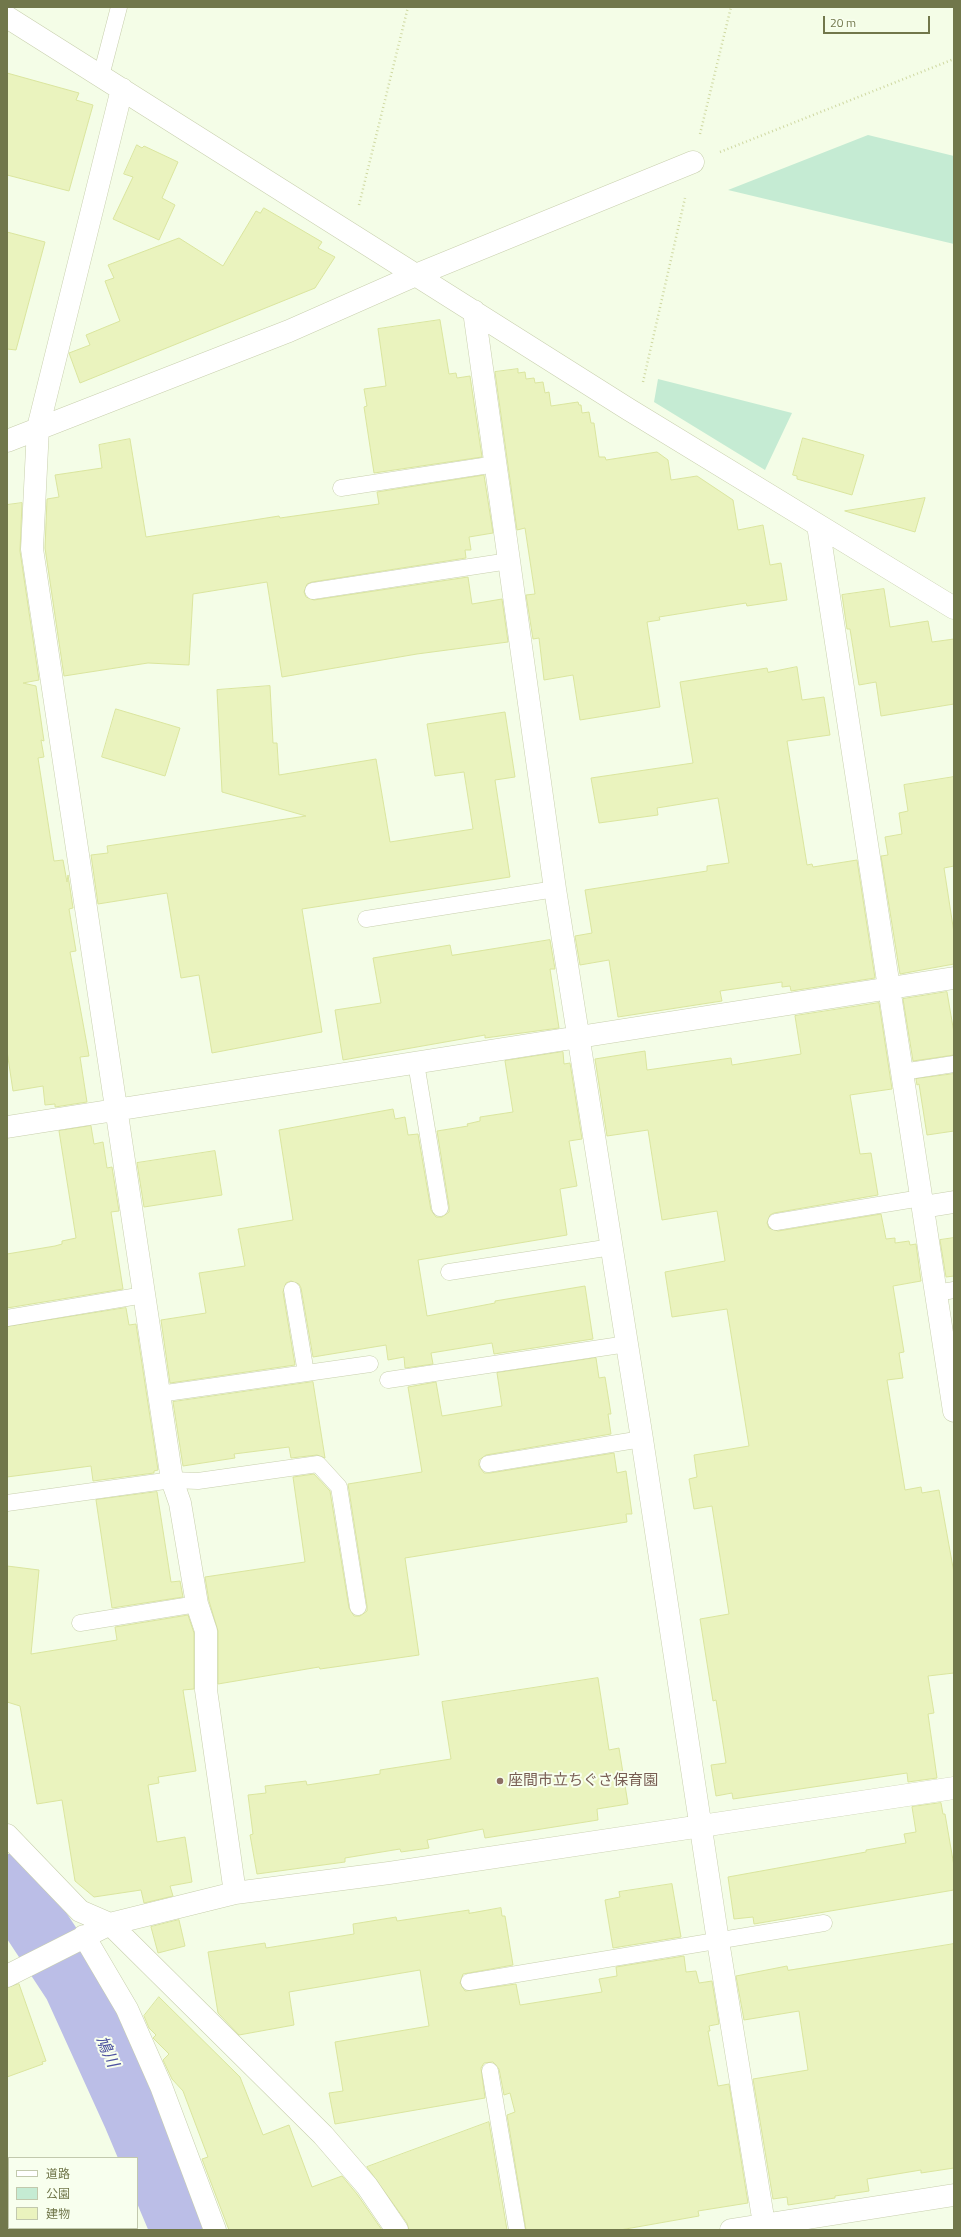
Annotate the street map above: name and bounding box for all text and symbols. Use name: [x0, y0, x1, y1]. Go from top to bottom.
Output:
scale bar: [825, 8, 932, 34]
text: 20 m: [830, 13, 856, 32]
place label: 座間市立ちぐさ保育園: [508, 1772, 658, 1790]
marker: 座間市立ちぐさ保育園: [495, 1776, 505, 1786]
water label: 鳩川: [91, 2033, 121, 2071]
legend: [8, 2157, 138, 2229]
text: 道路: [46, 2164, 70, 2183]
text: 公園: [46, 2184, 70, 2203]
text: 建物: [46, 2204, 70, 2223]

